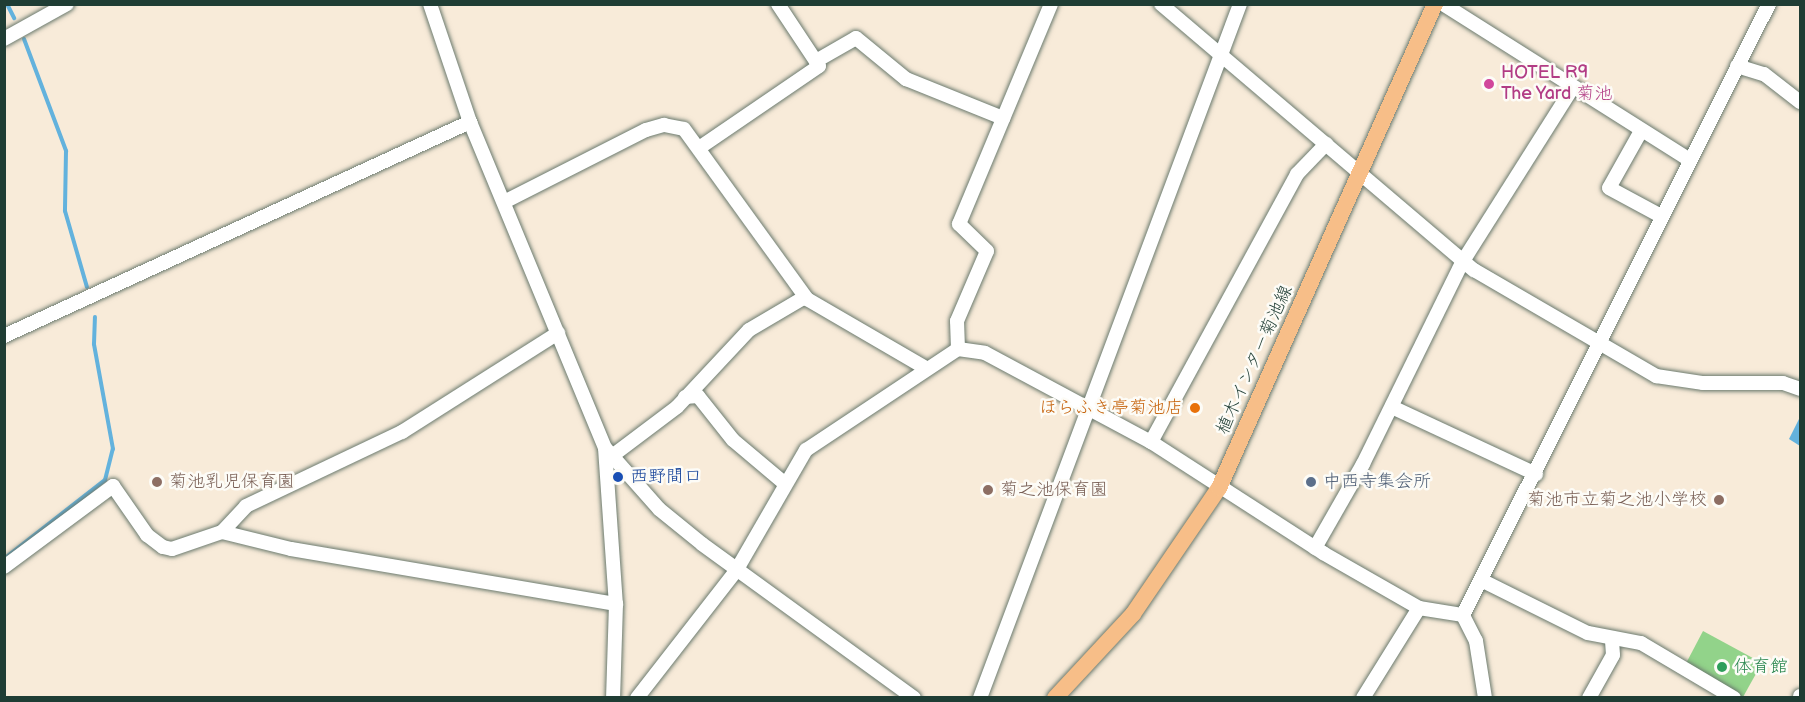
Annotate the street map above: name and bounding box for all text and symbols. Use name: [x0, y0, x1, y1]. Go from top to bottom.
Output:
place label: HOTEL R9 The Yard 菊池: [1501, 63, 1613, 106]
marker: HOTEL R9 The Yard 菊池: [1482, 77, 1496, 91]
street label: 植木インター菊池線: [1212, 282, 1298, 438]
place label: ほらふき亭菊池店: [1039, 397, 1183, 419]
marker: ほらふき亭菊池店: [1188, 401, 1202, 415]
place label: 西野間口: [630, 466, 702, 488]
marker: 西野間口: [611, 470, 625, 484]
place label: 菊池乳児保育園: [169, 471, 295, 493]
place label: 中西寺集会所: [1323, 471, 1431, 493]
marker: 菊池乳児保育園: [150, 475, 164, 489]
marker: 中西寺集会所: [1304, 475, 1318, 489]
place label: 菊之池保育園: [1000, 479, 1108, 501]
marker: 菊之池保育園: [981, 483, 995, 497]
place label: 菊池市立菊之池小学校: [1527, 489, 1707, 511]
marker: 菊池市立菊之池小学校: [1712, 493, 1726, 507]
place label: 体育館: [1734, 656, 1788, 678]
marker: 体育館: [1715, 660, 1729, 674]

